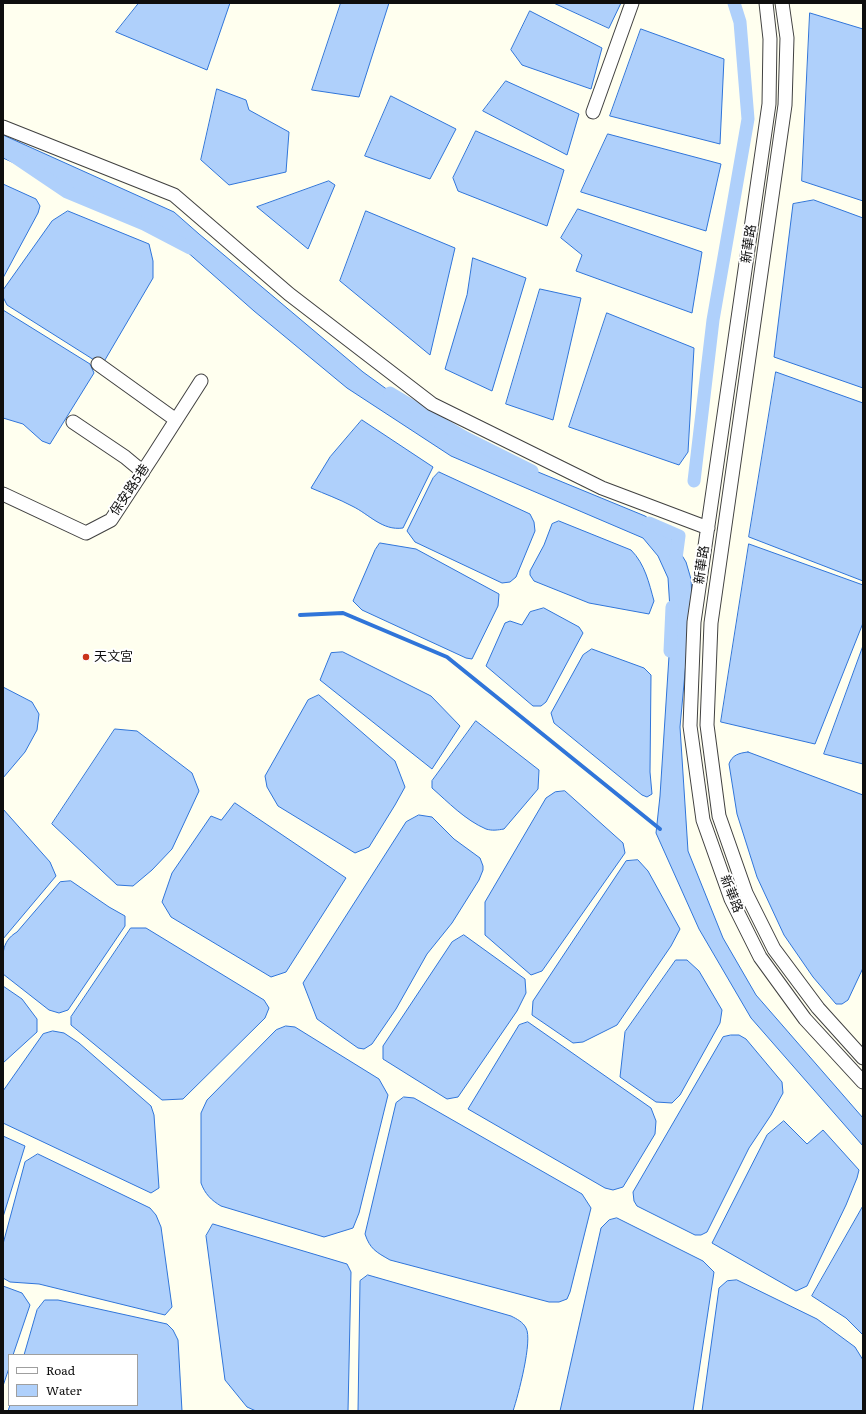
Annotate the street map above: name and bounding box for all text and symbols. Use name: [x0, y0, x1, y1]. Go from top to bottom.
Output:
street label: 新華路: [739, 224, 759, 264]
street label: 保安路5巷: [107, 461, 153, 519]
street label: 新華路: [692, 545, 712, 585]
place label: 天文宮: [94, 649, 133, 665]
marker: 天文宮: [81, 652, 91, 662]
street label: 新華路: [716, 873, 746, 915]
legend: [8, 1354, 138, 1406]
text: Road: [46, 1361, 75, 1379]
text: Water: [46, 1381, 82, 1399]

